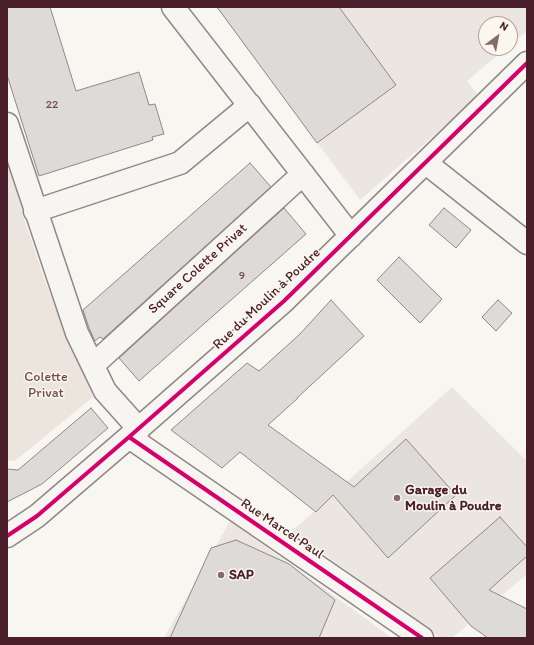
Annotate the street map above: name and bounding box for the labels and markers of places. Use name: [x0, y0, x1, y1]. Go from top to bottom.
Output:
place label: Garage du Moulin à Poudre: [405, 482, 502, 514]
marker: Garage du Moulin à Poudre: [392, 493, 402, 503]
place label: SAP: [229, 567, 254, 583]
marker: SAP: [216, 570, 226, 580]

